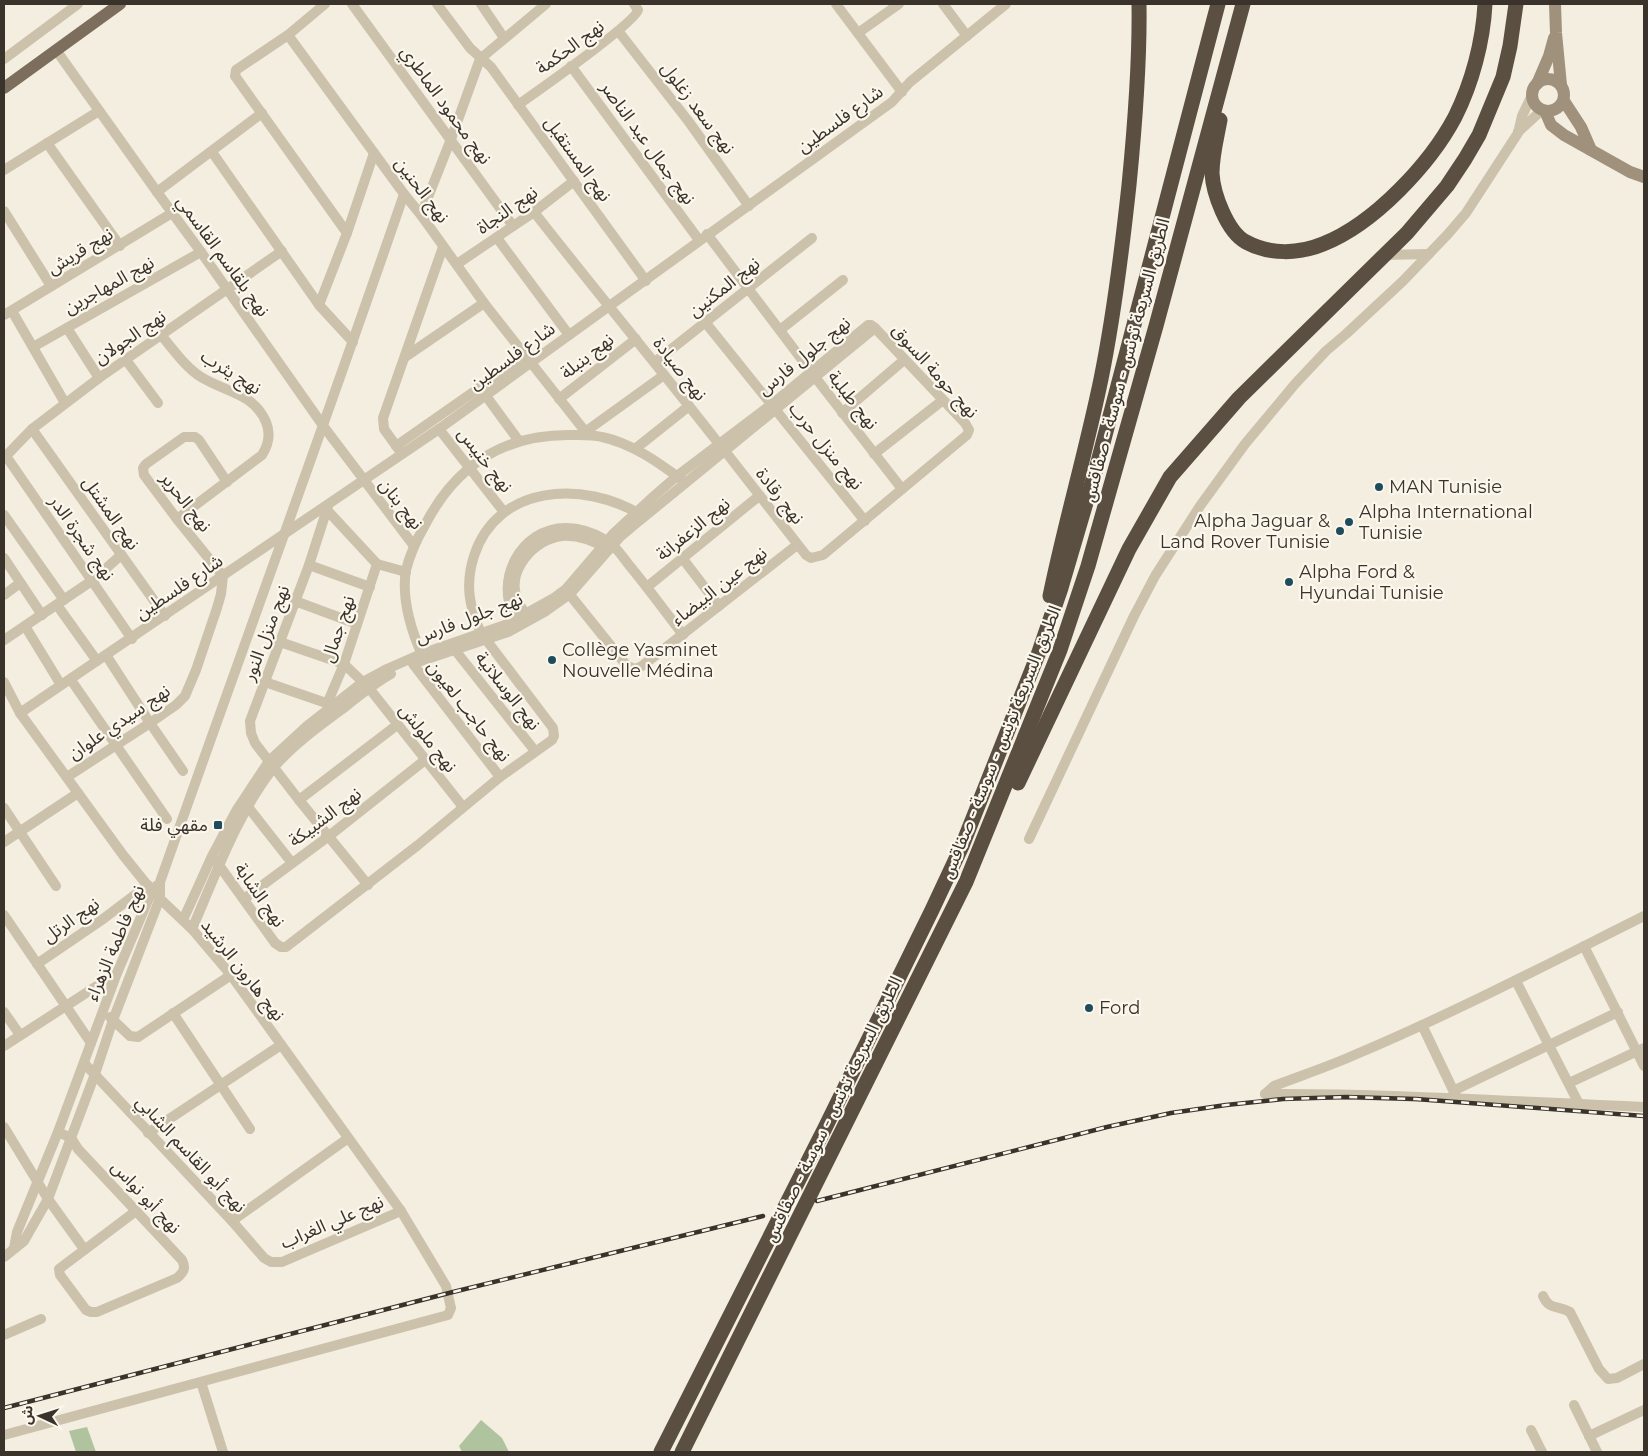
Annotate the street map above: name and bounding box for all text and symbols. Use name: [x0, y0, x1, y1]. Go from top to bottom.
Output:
street label: نهج الحكمة: [532, 15, 610, 81]
street label: نهج محمود الماطري: [394, 41, 496, 170]
street label: نهج سعد زغلول: [655, 58, 740, 160]
street label: نهج جمال عبد الناصر: [594, 76, 700, 210]
street label: شارع فلسطين: [793, 80, 889, 160]
street label: نهج المستقبل: [538, 112, 616, 207]
street label: نهج الحنين: [388, 153, 454, 229]
street label: نهج النجاة: [472, 181, 543, 241]
street label: نهج بلقاسم القاسمي: [170, 191, 274, 322]
street label: الطريق السريعة تونس - سوسة - صفاقس: [1077, 216, 1175, 504]
street label: نهج قريش: [43, 223, 118, 281]
street label: نهج المهاجرين: [60, 251, 159, 321]
street label: نهج المكنين: [684, 252, 765, 323]
street label: نهج الجولان: [90, 305, 171, 371]
street label: نهج جلول فارس: [753, 312, 856, 402]
street label: شارع فلسطين: [465, 317, 561, 397]
street label: نهج حومة السوق: [885, 319, 983, 424]
street label: نهج بنبلة: [556, 328, 619, 385]
street label: نهج صيادة: [647, 333, 712, 406]
street label: نهج يثرب: [196, 345, 265, 401]
street label: نهج طبلبة: [821, 366, 883, 435]
street label: نهج منزل حرب: [783, 398, 868, 495]
street label: نهج خنيس: [451, 423, 517, 498]
street label: نهج رقادة: [750, 463, 809, 530]
street label: نهج الحرير: [154, 467, 216, 538]
street label: نهج المشتل: [76, 472, 144, 555]
street label: نهج بنان: [373, 474, 428, 535]
place label: MAN Tunisie: [1389, 476, 1502, 498]
marker: MAN Tunisie: [1373, 481, 1385, 493]
street label: نهج شجرة الدر: [42, 490, 120, 586]
street label: نهج الزعفرانة: [652, 493, 736, 567]
place label: Alpha International Tunisie: [1359, 501, 1533, 544]
place label: Alpha Jaguar & Land Rover Tunisie: [1160, 510, 1330, 553]
marker: Alpha International Tunisie: [1343, 516, 1355, 528]
marker: Alpha Jaguar & Land Rover Tunisie: [1334, 525, 1346, 537]
street label: نهج عين البيضاء: [667, 542, 773, 632]
street label: شارع فلسطين: [131, 550, 229, 627]
place label: Alpha Ford & Hyundai Tunisie: [1299, 561, 1444, 604]
marker: Alpha Ford & Hyundai Tunisie: [1283, 576, 1295, 588]
street label: نهج منزل النور: [237, 582, 296, 686]
street label: نهج جلول فارس: [412, 587, 527, 650]
street label: نهج جمال: [316, 593, 362, 666]
street label: الطريق السريعة تونس - سوسة - صفاقس: [936, 602, 1066, 882]
place label: Collège Yasminet Nouvelle Médina: [562, 639, 718, 682]
street label: نهج الوسلاتية: [469, 647, 545, 736]
marker: Collège Yasminet Nouvelle Médina: [546, 654, 558, 666]
street label: نهج حاجب لعيون: [421, 656, 515, 767]
street label: نهج سيدي علوان: [64, 680, 176, 766]
street label: نهج ملولش: [393, 699, 462, 778]
street label: نهج الشبيكة: [284, 783, 367, 853]
place label: مقهي فلة: [140, 814, 208, 838]
marker: مقهي فلة: [212, 819, 224, 831]
street label: نهج الشابة: [228, 859, 290, 933]
street label: نهج فاطمة الزهراء: [81, 882, 151, 1005]
street label: نهج الرتل: [38, 893, 105, 949]
street label: نهج هارون الرشيد: [195, 915, 290, 1027]
street label: الطريق السريعة تونس - سوسة - صفاقس: [759, 973, 907, 1245]
place label: Ford: [1099, 997, 1141, 1019]
marker: Ford: [1083, 1002, 1095, 1014]
street label: نهج أبو القاسم الشابي: [129, 1091, 251, 1219]
street label: نهج أبو نواس: [105, 1156, 186, 1240]
street label: نهج علي الغراب: [277, 1190, 388, 1256]
north arrow: [15, 1391, 65, 1441]
text: ش: [17, 1405, 37, 1425]

